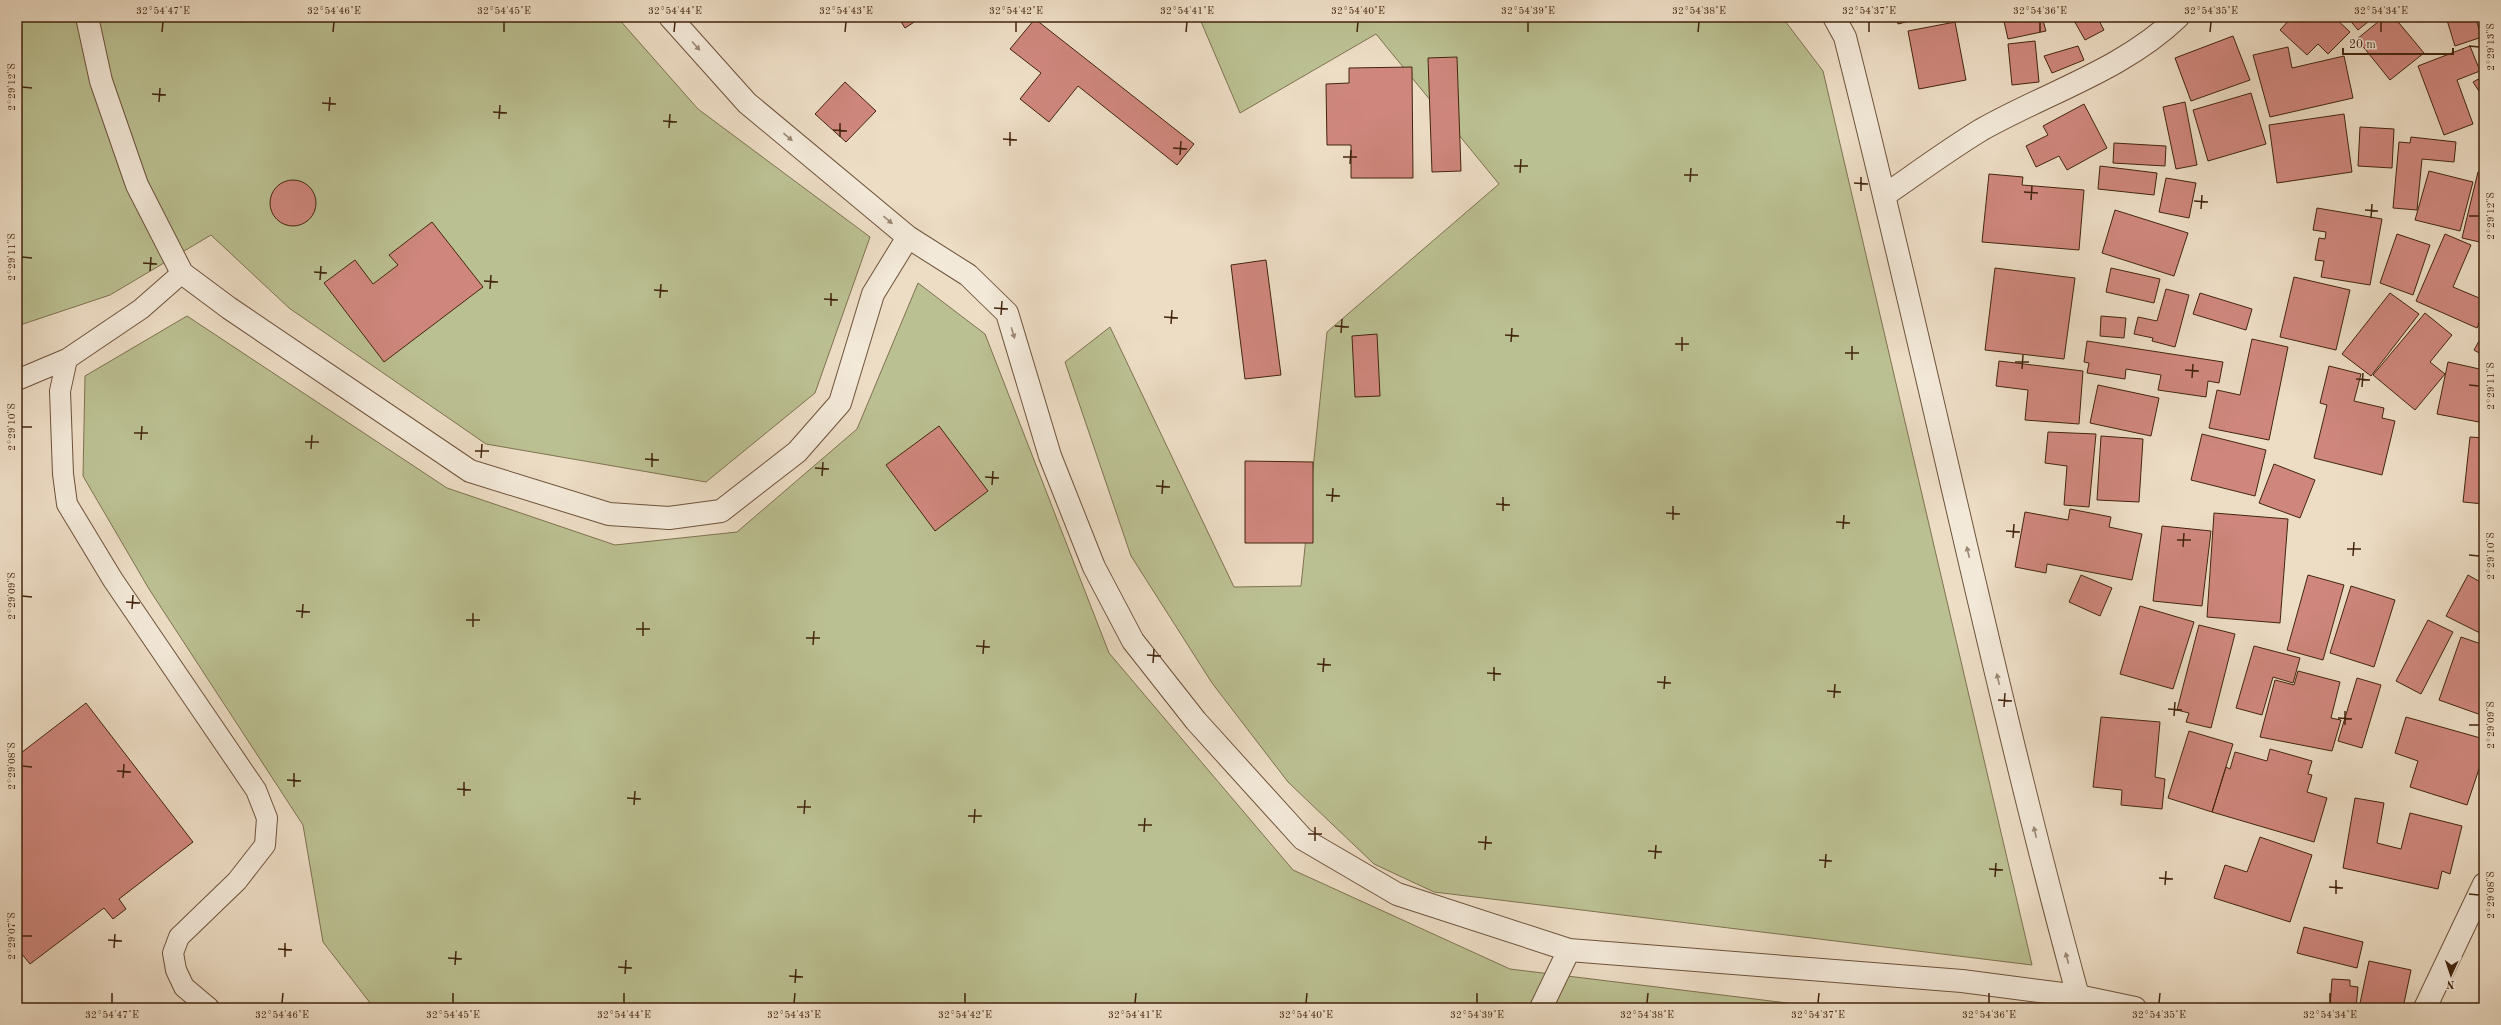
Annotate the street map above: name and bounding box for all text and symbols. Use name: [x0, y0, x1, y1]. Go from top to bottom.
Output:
text: 32°54'47"E: [136, 6, 190, 16]
text: 32°54'46"E: [307, 6, 361, 16]
text: 32°54'45"E: [477, 6, 531, 16]
text: 32°54'44"E: [648, 6, 702, 16]
text: 32°54'43"E: [819, 6, 873, 16]
text: 32°54'42"E: [989, 6, 1043, 16]
text: 32°54'41"E: [1160, 6, 1214, 16]
text: 32°54'40"E: [1331, 6, 1385, 16]
text: 32°54'39"E: [1501, 6, 1555, 16]
text: 32°54'38"E: [1672, 6, 1726, 16]
text: 32°54'37"E: [1842, 6, 1896, 16]
text: 32°54'36"E: [2013, 6, 2067, 16]
text: 32°54'35"E: [2184, 6, 2238, 16]
text: 32°54'34"E: [2354, 6, 2408, 16]
text: 2°29'13"S: [2486, 23, 2496, 71]
scale bar: [2343, 30, 2453, 56]
text: 20 m: [2349, 39, 2376, 51]
one-way arrow: [691, 41, 701, 51]
text: 2°29'12"S: [7, 63, 17, 111]
one-way arrow: [783, 133, 794, 142]
text: 2°29'12"S: [2486, 192, 2496, 240]
one-way arrow: [883, 216, 894, 225]
text: 2°29'11"S: [7, 233, 17, 281]
one-way arrow: [1010, 327, 1016, 339]
text: 2°29'11"S: [2486, 362, 2496, 410]
text: 2°29'10"S: [7, 403, 17, 451]
text: 2°29'10"S: [2486, 532, 2496, 580]
one-way arrow: [1964, 546, 1970, 558]
text: 2°29'09"S: [7, 572, 17, 620]
one-way arrow: [1994, 672, 2000, 685]
text: 2°29'09"S: [2486, 701, 2496, 749]
text: 2°29'08"S: [7, 742, 17, 790]
one-way arrow: [2031, 826, 2037, 838]
text: 2°29'08"S: [2486, 871, 2496, 919]
text: 2°29'07"S: [7, 912, 17, 960]
one-way arrow: [2064, 952, 2070, 964]
north arrow: [2431, 955, 2471, 995]
text: N: [2445, 978, 2455, 989]
text: 32°54'47"E: [85, 1010, 139, 1020]
text: 32°54'46"E: [255, 1010, 309, 1020]
text: 32°54'45"E: [426, 1010, 480, 1020]
text: 32°54'44"E: [597, 1010, 651, 1020]
text: 32°54'43"E: [767, 1010, 821, 1020]
text: 32°54'42"E: [938, 1010, 992, 1020]
text: 32°54'41"E: [1108, 1010, 1162, 1020]
text: 32°54'40"E: [1279, 1010, 1333, 1020]
text: 32°54'39"E: [1450, 1010, 1504, 1020]
text: 32°54'38"E: [1620, 1010, 1674, 1020]
text: 32°54'37"E: [1791, 1010, 1845, 1020]
text: 32°54'36"E: [1962, 1010, 2016, 1020]
text: 32°54'35"E: [2132, 1010, 2186, 1020]
text: 32°54'34"E: [2303, 1010, 2357, 1020]

